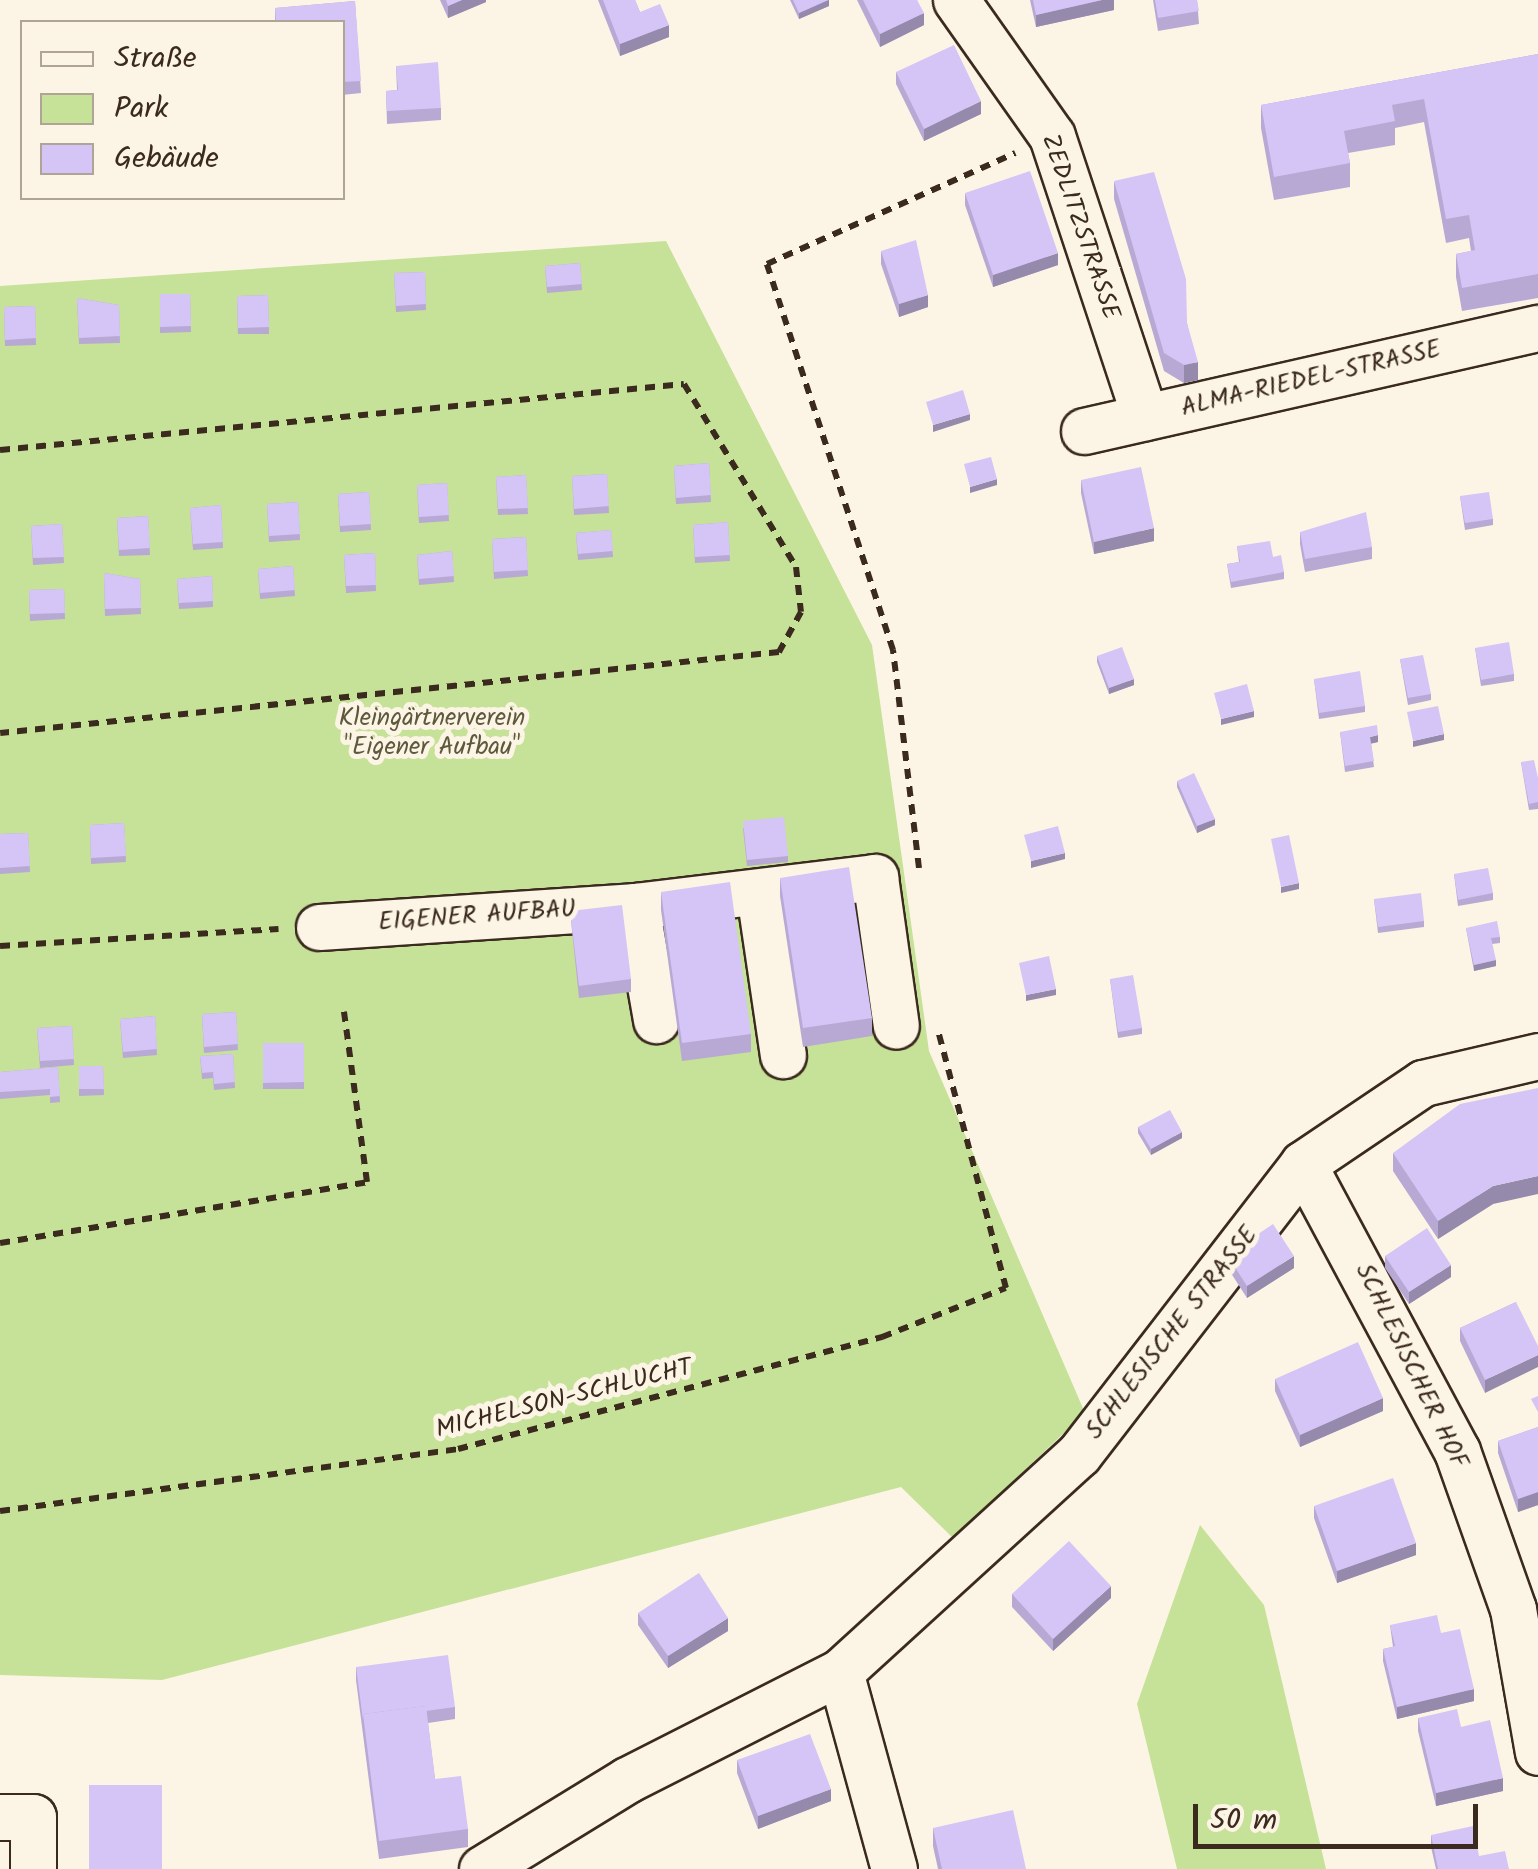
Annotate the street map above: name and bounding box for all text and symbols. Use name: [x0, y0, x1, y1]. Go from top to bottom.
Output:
legend: [20, 20, 345, 200]
text: Straße: [114, 35, 197, 83]
text: Park: [114, 85, 168, 133]
street label: ZEDLITZSTRASSE: [1034, 130, 1126, 324]
text: Gebäude: [114, 135, 219, 183]
street label: ALMA-RIEDEL-STRASSE: [1178, 334, 1444, 424]
park label: Kleingärtnerverein "Eigener Aufbau": [339, 704, 525, 763]
street label: EIGENER AUFBAU: [377, 894, 577, 938]
street label: SCHLESISCHE STRASSE: [1080, 1221, 1264, 1445]
street label: SCHLESISCHER HOF: [1348, 1259, 1474, 1473]
street label: MICHELSON-SCHLUCHT: [433, 1353, 695, 1445]
scale bar: [1198, 1784, 1483, 1846]
text: 50 m: [1210, 1797, 1277, 1845]

